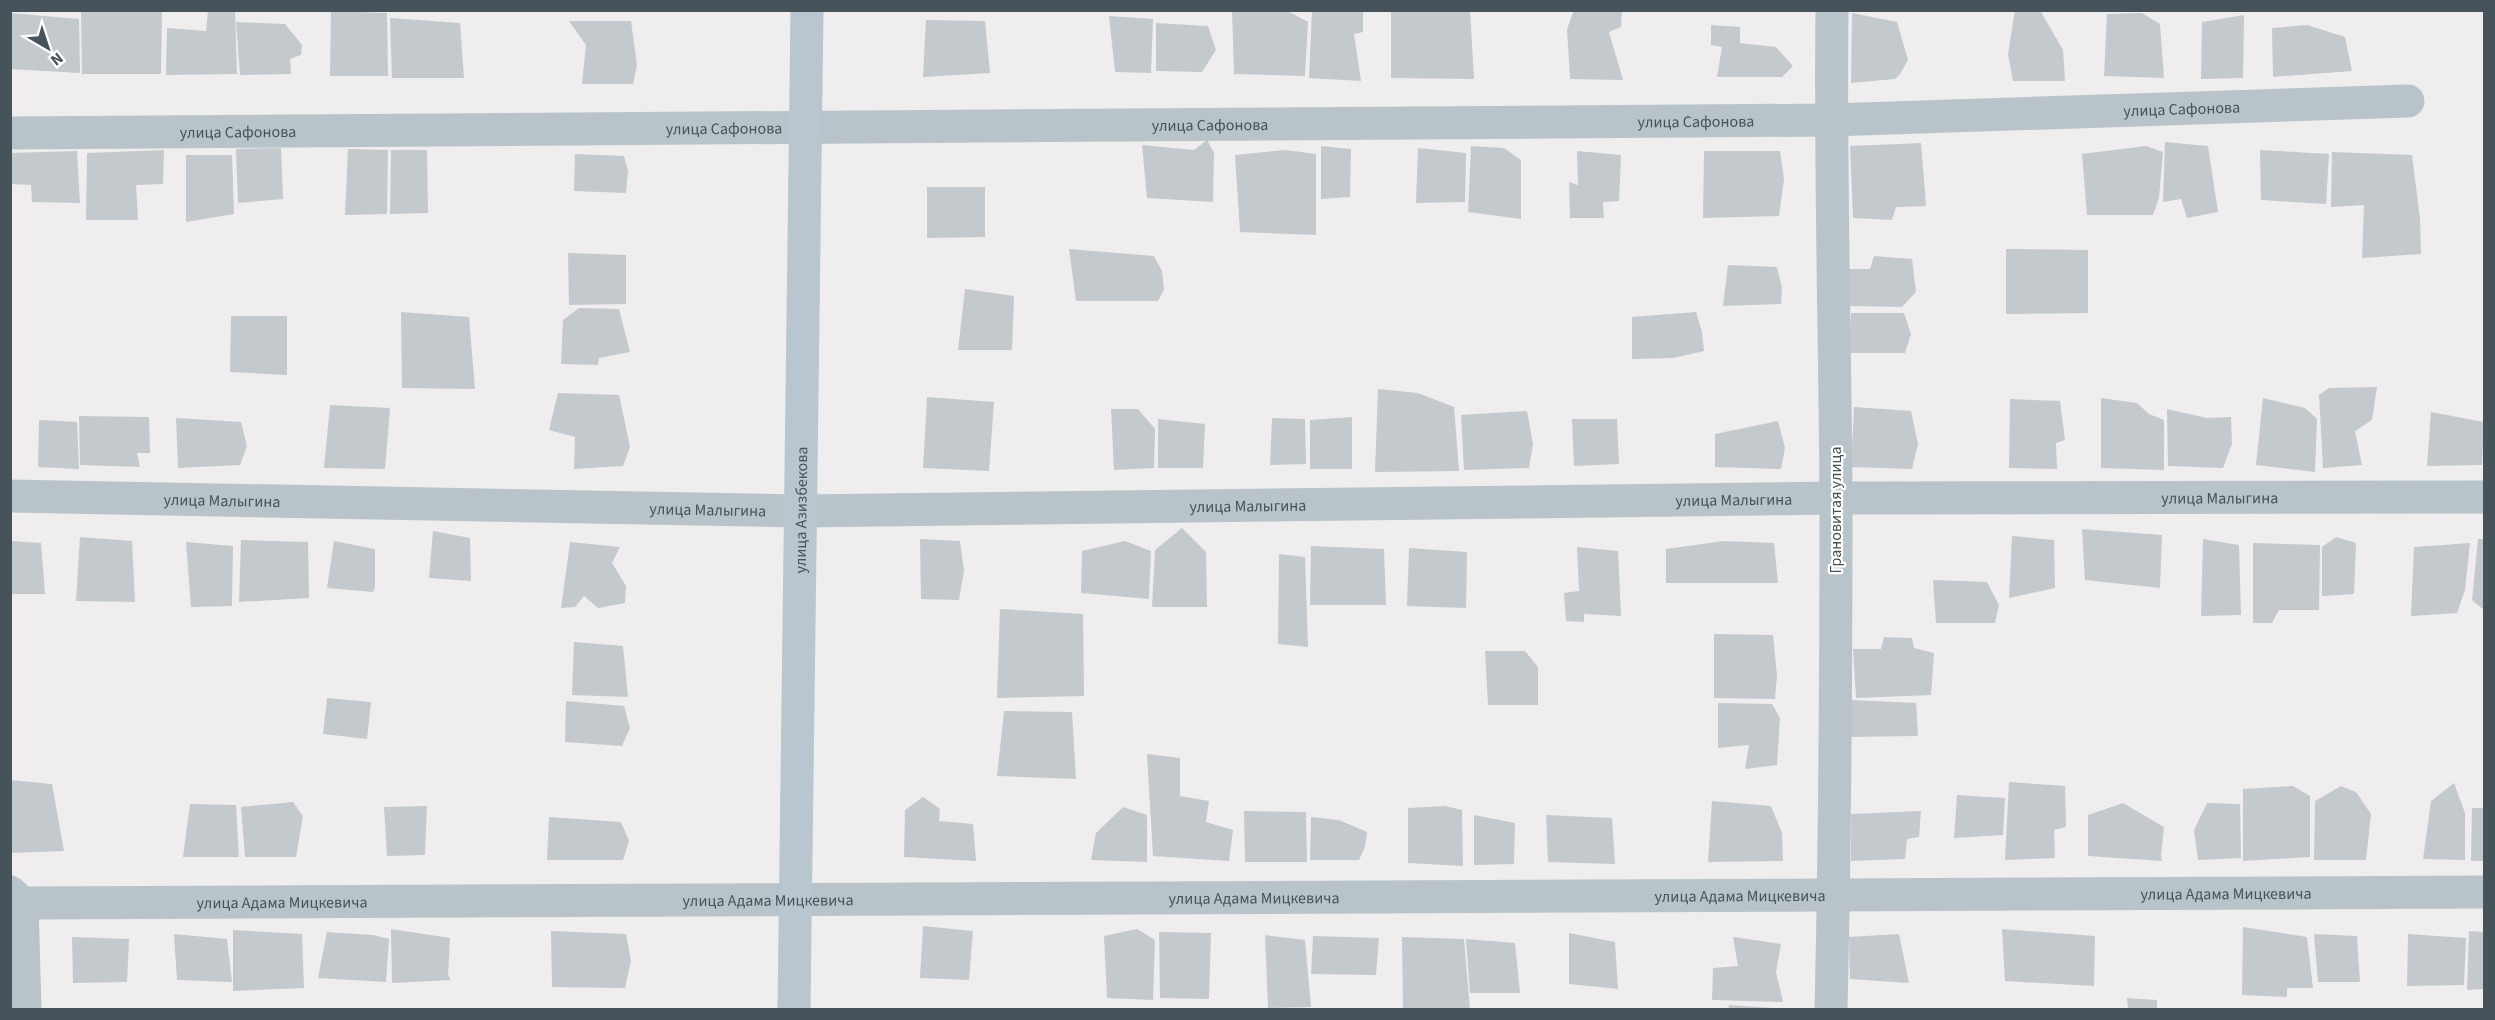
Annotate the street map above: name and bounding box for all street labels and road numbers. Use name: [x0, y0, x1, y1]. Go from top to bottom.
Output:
street label: улица Сафонова: [2123, 97, 2241, 122]
street label: улица Сафонова: [1638, 111, 1754, 133]
street label: улица Сафонова: [1152, 114, 1268, 137]
street label: улица Сафонова: [666, 117, 782, 140]
street label: улица Сафонова: [180, 121, 296, 144]
street label: улица Азизбекова: [790, 446, 813, 574]
street label: Грановитая улица: [1825, 446, 1847, 574]
street label: улица Малыгина: [2161, 487, 2278, 509]
street label: улица Малыгина: [163, 489, 281, 513]
street label: улица Малыгина: [1675, 489, 1792, 512]
street label: улица Малыгина: [1189, 495, 1306, 518]
street label: улица Малыгина: [649, 498, 767, 522]
street label: улица Адама Мицкевича: [2140, 883, 2312, 906]
street label: улица Адама Мицкевича: [1654, 885, 1826, 908]
street label: улица Адама Мицкевича: [1168, 887, 1340, 910]
street label: улица Адама Мицкевича: [682, 889, 854, 912]
street label: улица Адама Мицкевича: [196, 891, 368, 914]

